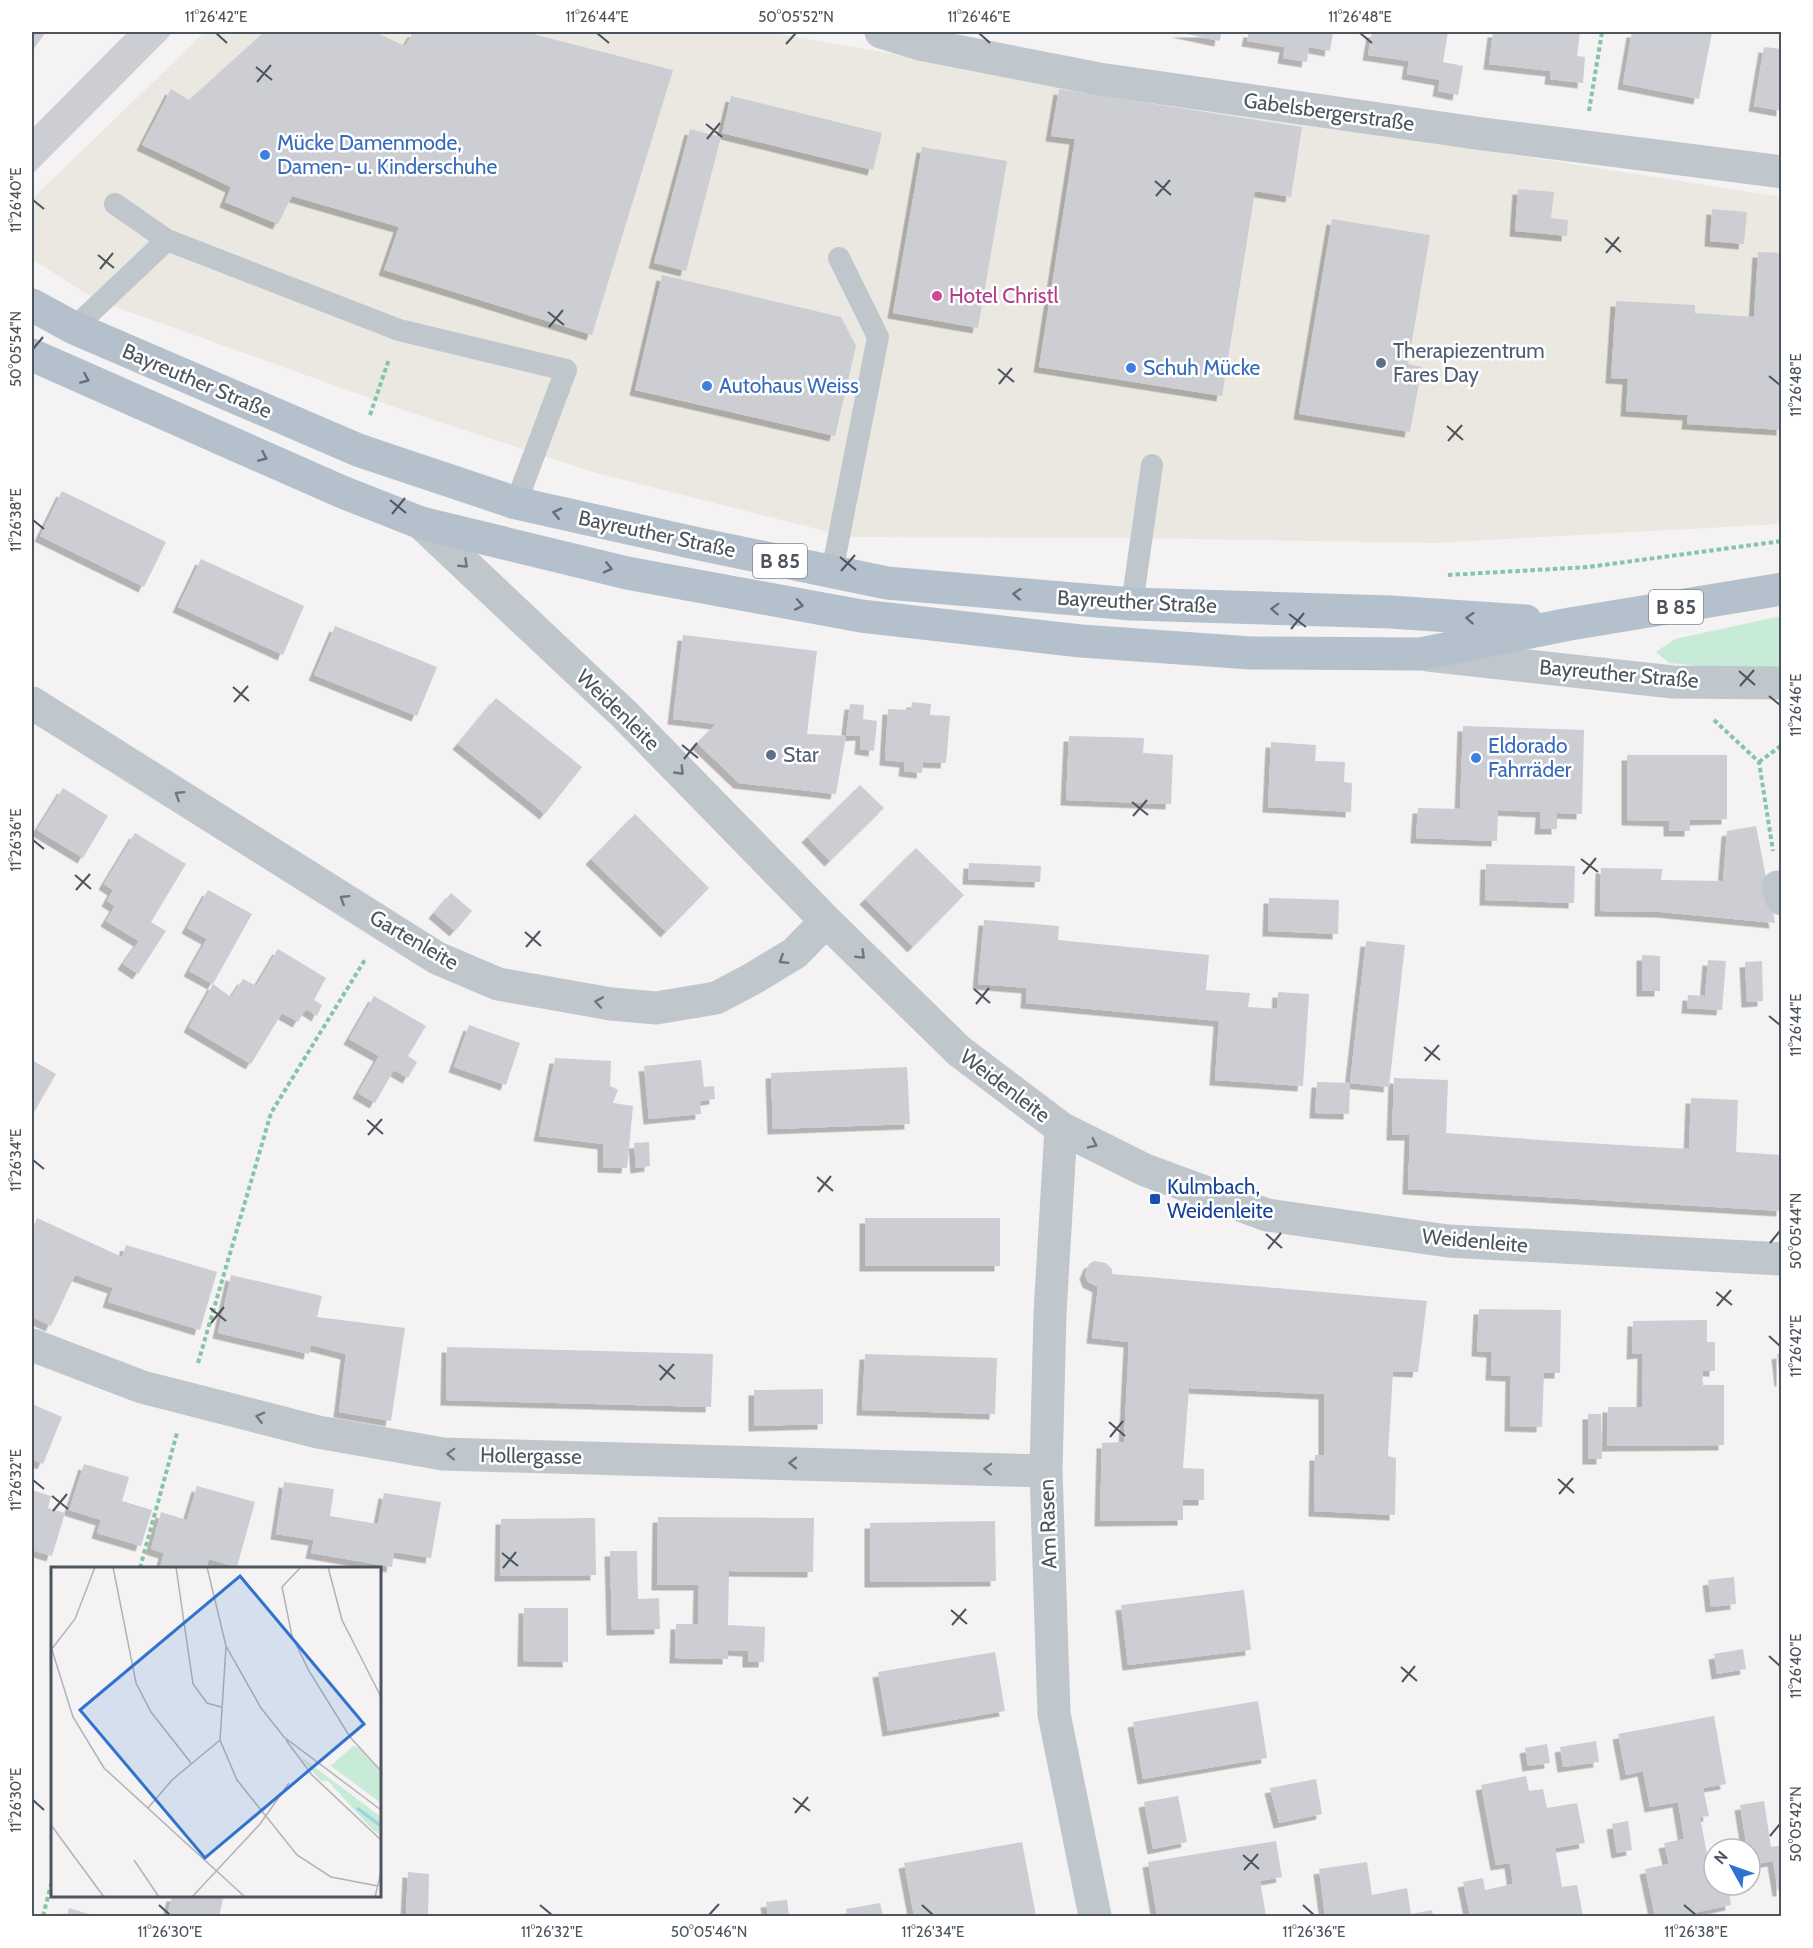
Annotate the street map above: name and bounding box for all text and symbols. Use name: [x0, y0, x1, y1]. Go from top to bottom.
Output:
text: 11°26'42"E: [185, 8, 247, 26]
text: 11°26'44"E: [565, 8, 629, 26]
text: 50°05'52"N: [758, 8, 834, 26]
text: 11°26'46"E: [947, 8, 1011, 26]
text: 11°26'48"E: [1328, 8, 1392, 26]
street label: Gabelsbergerstraße: [1242, 87, 1416, 136]
place label: Mücke Damenmode, Damen- u. Kinderschuhe: [277, 130, 497, 179]
marker: Mücke Damenmode, Damen- u. Kinderschuhe: [258, 148, 272, 162]
text: 11°26'40"E: [7, 167, 25, 233]
place label: Hotel Christl: [949, 283, 1059, 308]
marker: Hotel Christl: [930, 289, 944, 303]
text: 50°05'54"N: [7, 311, 25, 387]
street label: Bayreuther Straße: [119, 338, 276, 423]
place label: Therapiezentrum Fares Day: [1393, 338, 1545, 387]
text: 11°26'48"E: [1787, 353, 1805, 417]
place label: Schuh Mücke: [1143, 355, 1261, 380]
marker: Therapiezentrum Fares Day: [1374, 356, 1388, 370]
marker: Schuh Mücke: [1124, 361, 1138, 375]
one-way arrow: [78, 372, 89, 384]
place label: Autohaus Weiss: [719, 373, 859, 398]
marker: Autohaus Weiss: [700, 379, 714, 393]
one-way arrow: [257, 450, 268, 462]
text: 11°26'38"E: [7, 488, 25, 552]
street label: Bayreuther Straße: [576, 505, 738, 562]
one-way arrow: [553, 507, 563, 520]
road number: B 85: [753, 544, 807, 578]
one-way arrow: [457, 556, 468, 567]
one-way arrow: [602, 561, 612, 574]
street label: Bayreuther Straße: [1057, 585, 1218, 618]
one-way arrow: [1013, 588, 1022, 601]
road number: B 85: [1649, 590, 1703, 624]
one-way arrow: [794, 598, 804, 611]
one-way arrow: [1270, 602, 1279, 615]
one-way arrow: [1465, 611, 1474, 624]
street label: Bayreuther Straße: [1538, 654, 1700, 693]
street label: Weidenleite: [571, 664, 665, 756]
text: 11°26'46"E: [1787, 673, 1805, 737]
place label: Eldorado Fahrräder: [1488, 733, 1572, 782]
place label: Star: [783, 742, 819, 767]
marker: Star: [764, 748, 778, 762]
marker: Eldorado Fahrräder: [1469, 751, 1483, 765]
one-way arrow: [673, 764, 684, 775]
one-way arrow: [175, 791, 186, 802]
text: 11°26'36"E: [7, 809, 25, 871]
one-way arrow: [340, 894, 350, 906]
street label: Gartenleite: [366, 904, 463, 975]
one-way arrow: [854, 948, 865, 959]
one-way arrow: [779, 953, 789, 965]
text: 11°26'44"E: [1787, 993, 1805, 1057]
one-way arrow: [594, 996, 604, 1008]
street label: Weidenleite: [955, 1044, 1055, 1128]
text: 11°26'34"E: [7, 1129, 25, 1191]
one-way arrow: [1086, 1136, 1097, 1148]
place label: Kulmbach, Weidenleite: [1167, 1174, 1273, 1223]
marker: Kulmbach, Weidenleite: [1148, 1192, 1162, 1206]
text: 50°05'44"N: [1787, 1193, 1805, 1269]
street label: Weidenleite: [1421, 1223, 1529, 1258]
text: 11°26'42"E: [1787, 1315, 1805, 1377]
one-way arrow: [255, 1412, 265, 1425]
street label: Hollergasse: [480, 1442, 582, 1469]
one-way arrow: [447, 1448, 456, 1461]
text: 11°26'32"E: [7, 1449, 25, 1511]
one-way arrow: [788, 1457, 797, 1469]
one-way arrow: [983, 1463, 992, 1476]
street label: Am Rasen: [1033, 1479, 1062, 1569]
inset map: [51, 1567, 381, 1897]
text: 11°26'40"E: [1787, 1633, 1805, 1699]
text: 11°26'30"E: [7, 1768, 25, 1832]
text: 50°05'42"N: [1787, 1786, 1805, 1862]
north arrow: [1702, 1837, 1762, 1897]
text: N: [1710, 1847, 1732, 1868]
text: 11°26'30"E: [138, 1923, 202, 1941]
text: 11°26'32"E: [521, 1923, 583, 1941]
text: 50°05'46"N: [671, 1923, 747, 1941]
text: 11°26'34"E: [902, 1923, 964, 1941]
text: 11°26'36"E: [1283, 1923, 1345, 1941]
text: 11°26'38"E: [1664, 1923, 1728, 1941]

